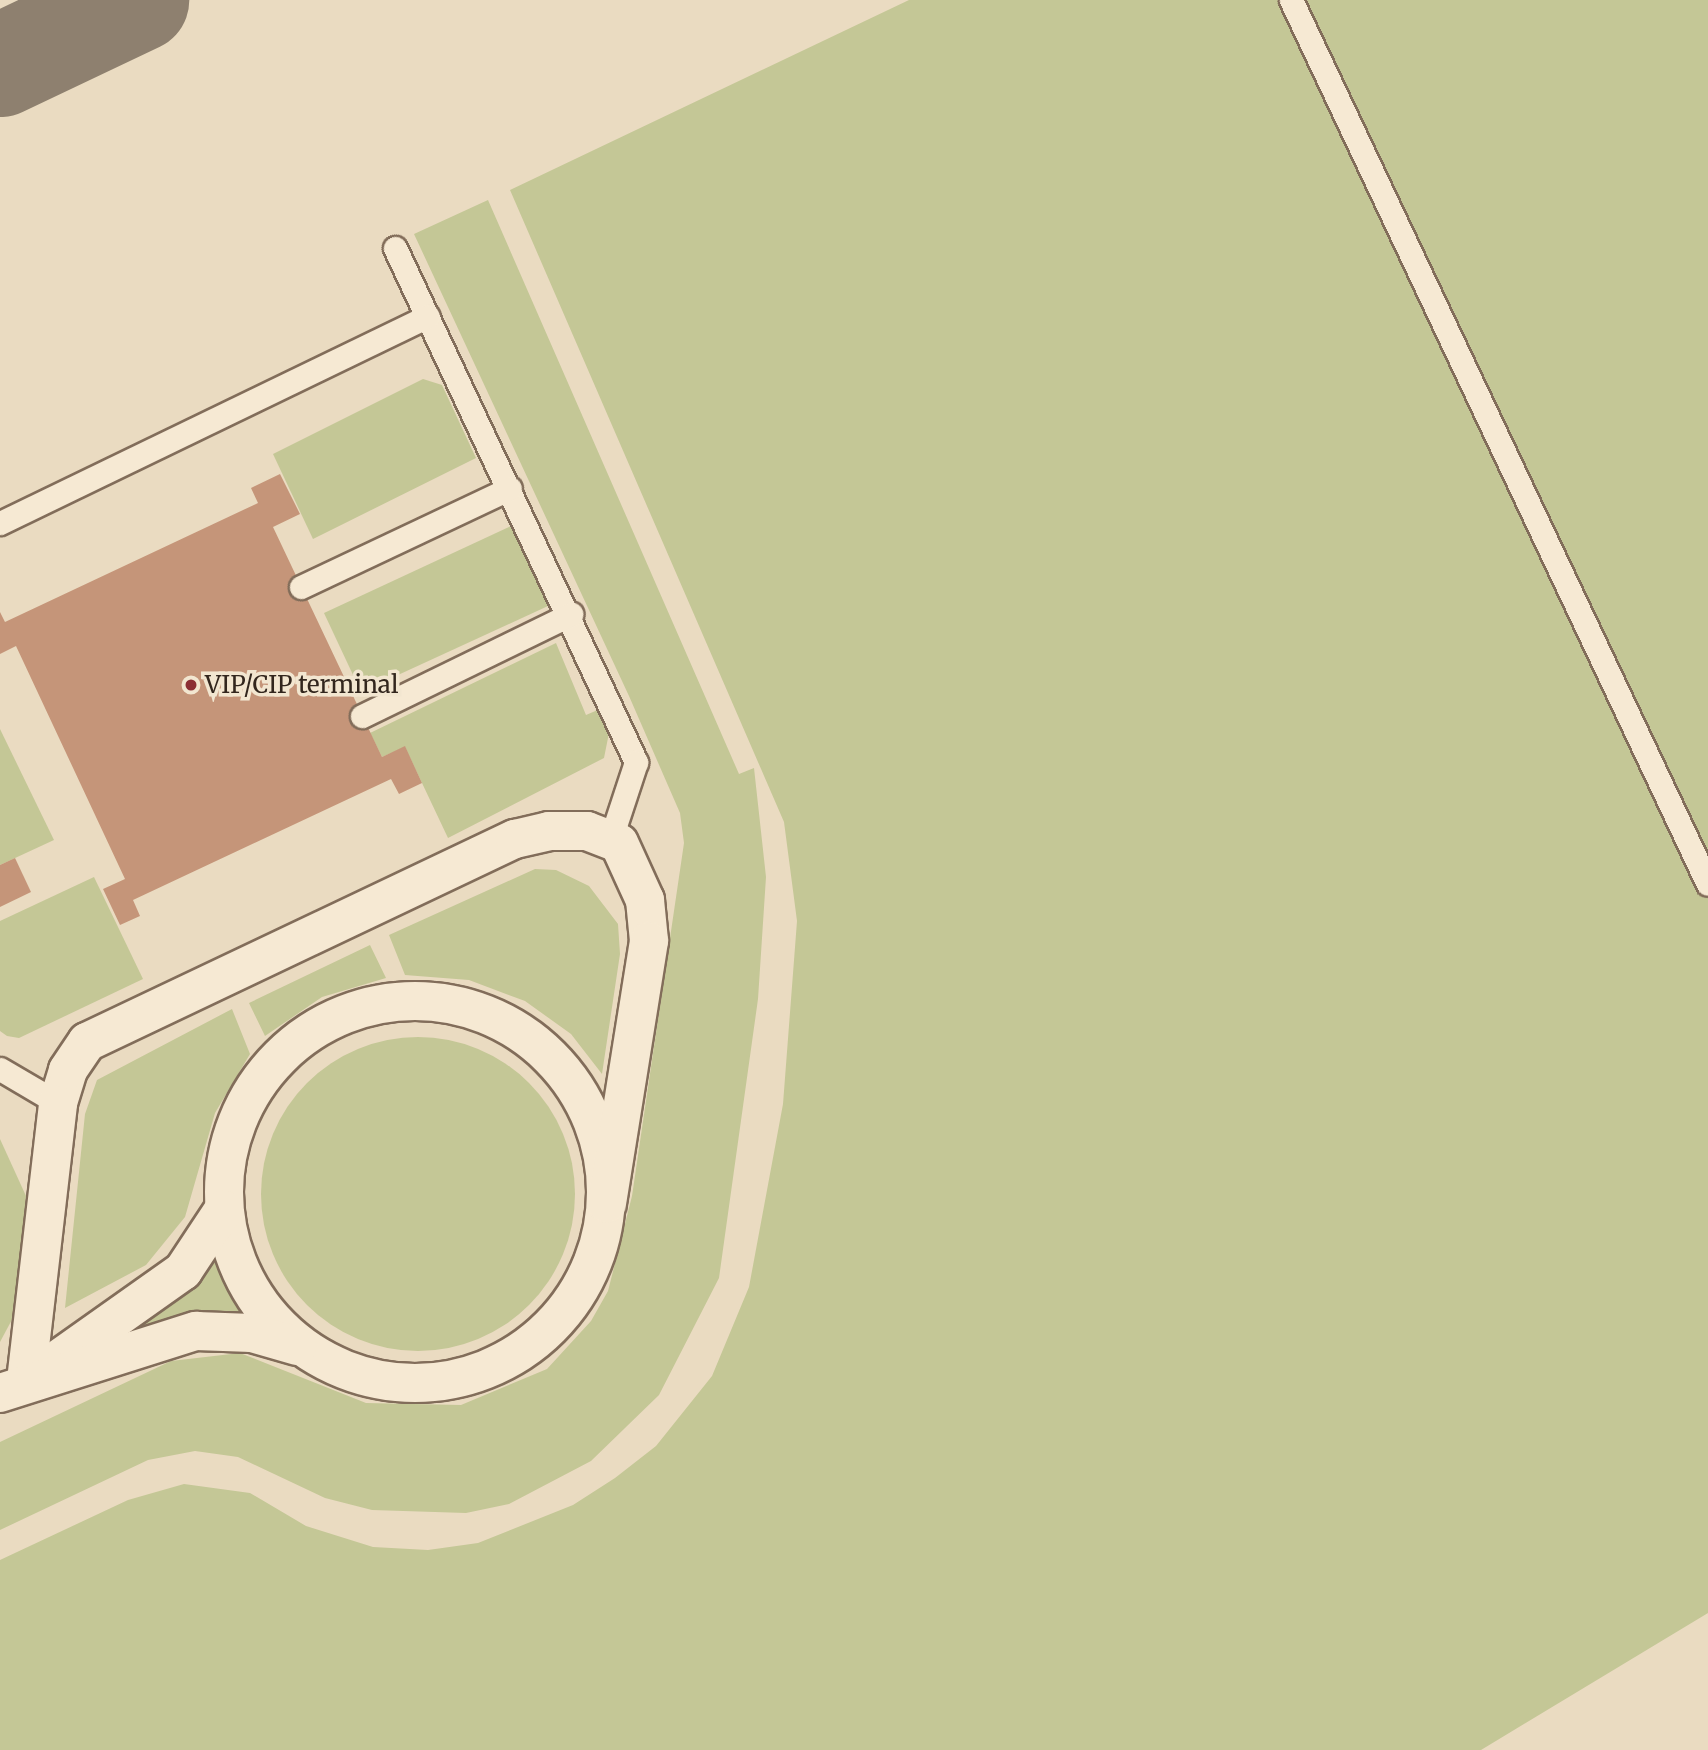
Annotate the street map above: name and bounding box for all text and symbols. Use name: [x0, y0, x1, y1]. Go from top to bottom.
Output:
place label: VIP/CIP terminal: [205, 671, 398, 699]
marker: VIP/CIP terminal: [183, 677, 199, 693]

